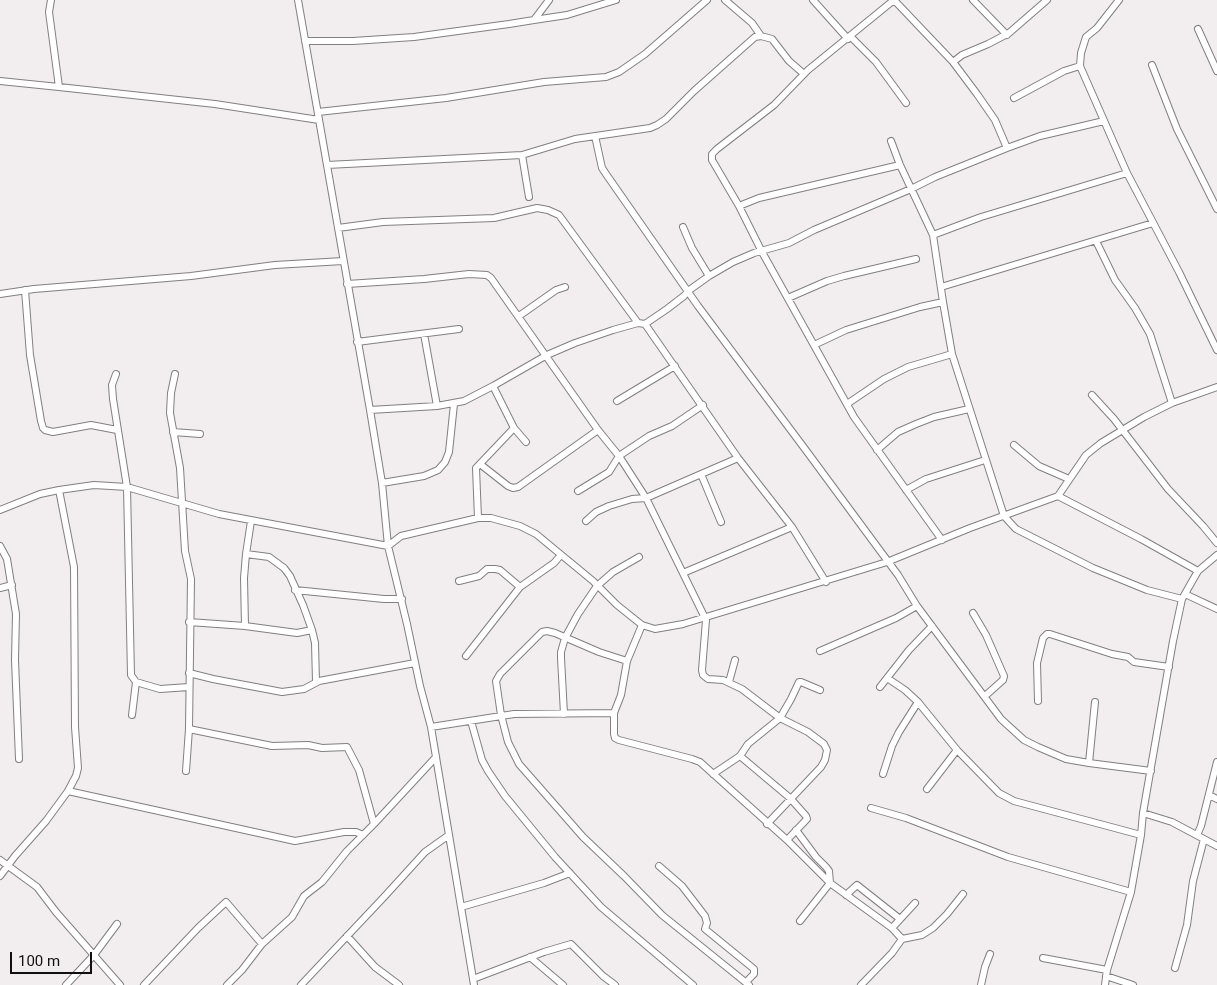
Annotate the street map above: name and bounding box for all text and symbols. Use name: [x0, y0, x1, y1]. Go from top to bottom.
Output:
scale bar: [12, 942, 95, 974]
text: 100 m: [18, 952, 60, 970]

